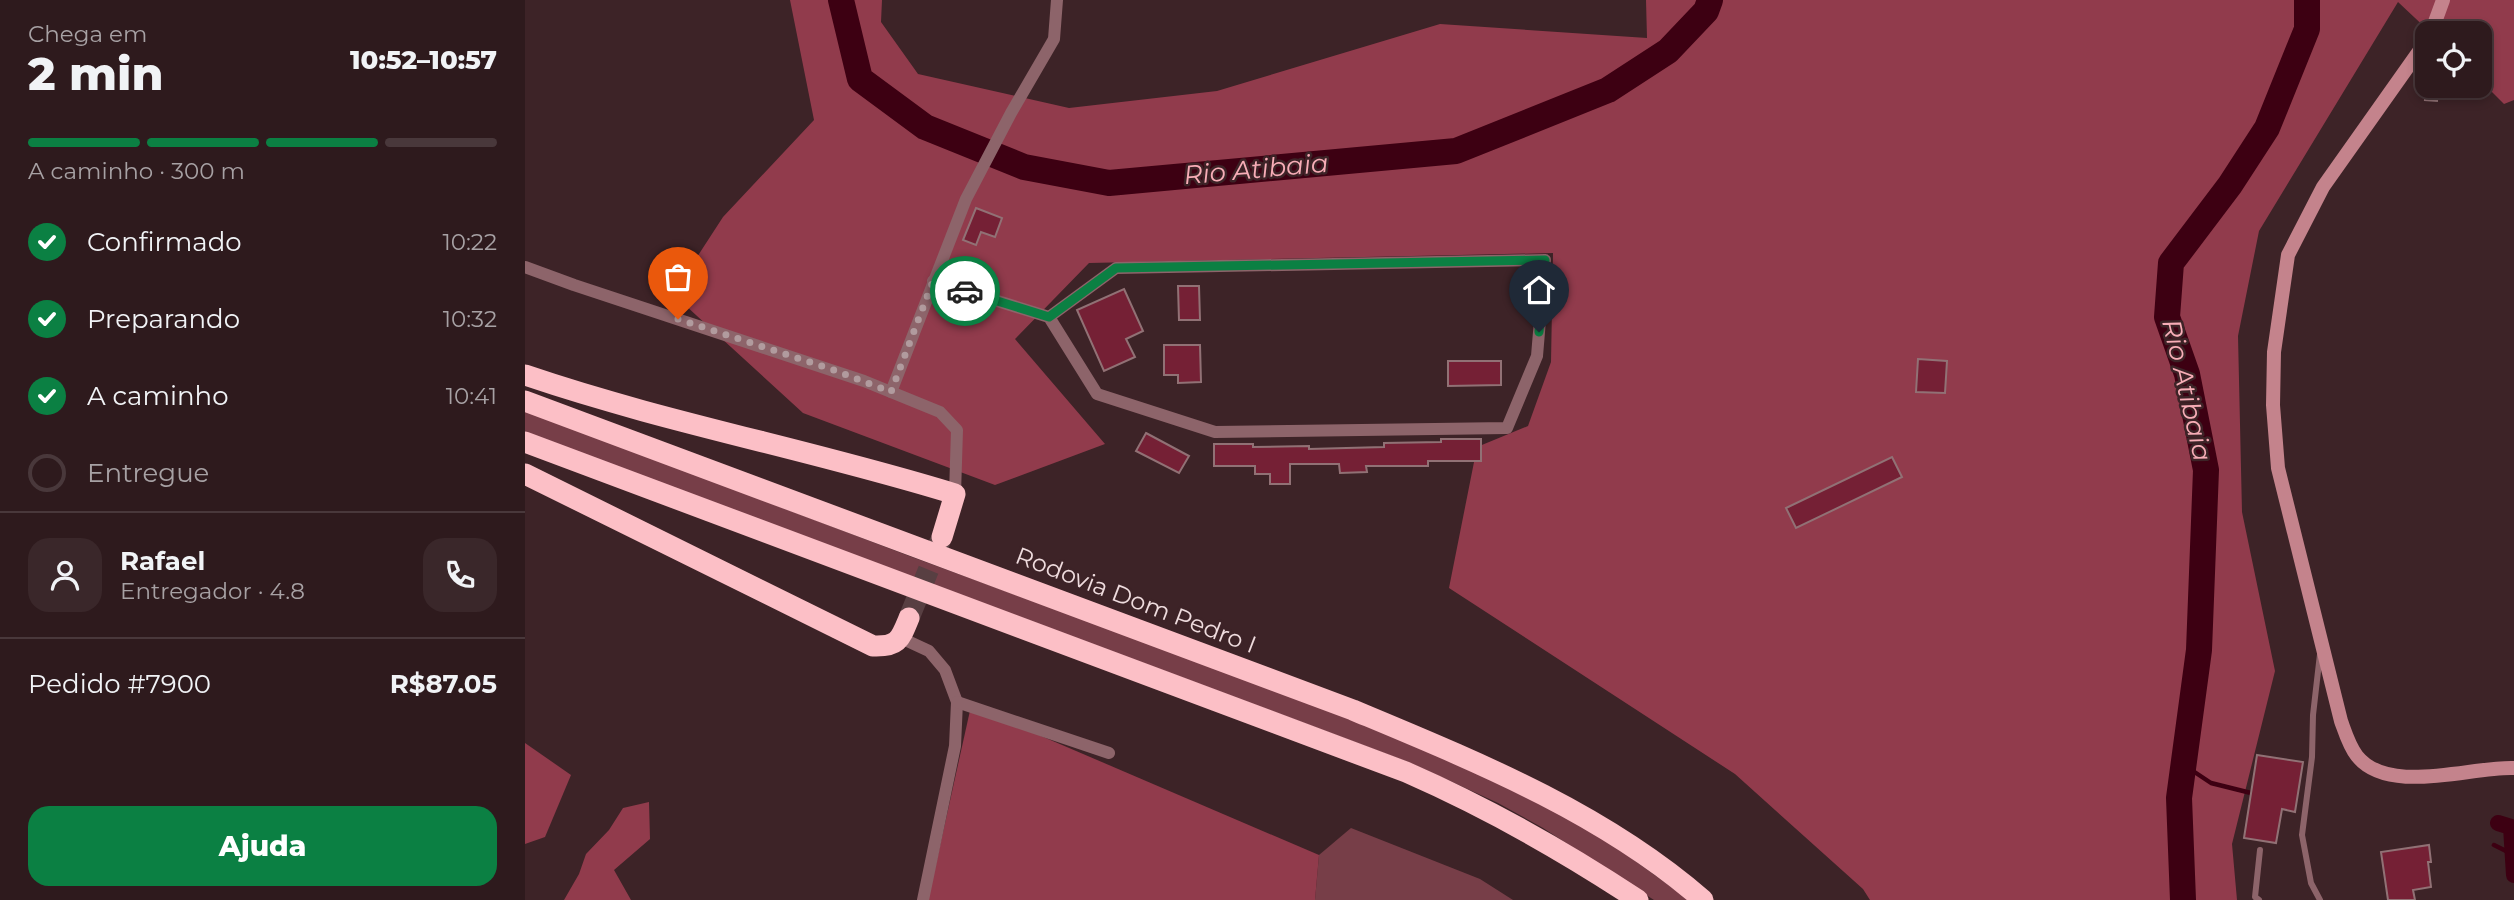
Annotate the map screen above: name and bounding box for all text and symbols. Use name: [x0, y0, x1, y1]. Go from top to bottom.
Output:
text: Chega em: [28, 20, 147, 48]
map controls: [2415, 21, 2492, 98]
button: locate: [2415, 21, 2492, 98]
text: 10:52–10:57: [350, 44, 497, 76]
text: 2 min: [28, 45, 163, 102]
water label: Rio Atibaia: [1182, 147, 1330, 191]
text: A caminho · 300 m: [28, 157, 245, 185]
icon: check: [28, 223, 66, 261]
text: Confirmado: [87, 226, 242, 258]
text: 10:22: [442, 228, 497, 256]
pin: [648, 247, 708, 319]
courier: [930, 256, 1000, 326]
icon: bag: [659, 258, 697, 296]
pin: [1509, 260, 1569, 332]
icon: home: [1520, 271, 1558, 309]
icon: car: [946, 272, 984, 310]
icon: check: [28, 300, 66, 338]
text: Preparando: [87, 303, 240, 335]
text: 10:32: [443, 305, 497, 333]
water label: Rio Atibaia: [2155, 316, 2219, 464]
icon: check: [28, 377, 66, 415]
text: A caminho: [87, 380, 228, 412]
text: 10:41: [446, 382, 497, 410]
text: Entregue: [87, 457, 209, 489]
button: person: [28, 538, 102, 612]
button: phone: [423, 538, 497, 612]
street label: Rodovia Dom Pedro I: [1012, 541, 1260, 659]
text: Rafael: [120, 545, 205, 577]
text: Entregador · 4.8: [120, 577, 305, 605]
text: Pedido #7900: [28, 668, 211, 700]
text: R$87.05: [390, 668, 497, 700]
button: Ajuda: [28, 806, 497, 886]

